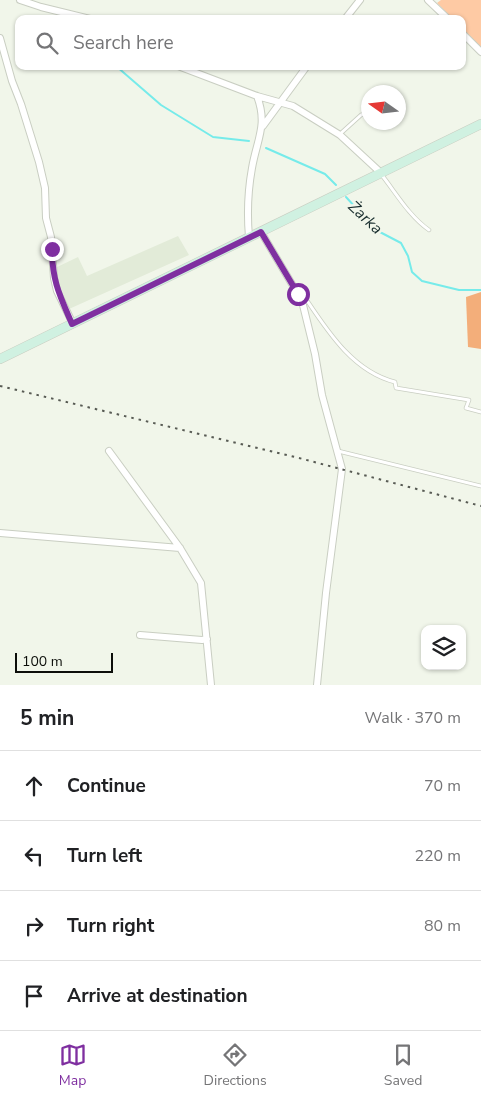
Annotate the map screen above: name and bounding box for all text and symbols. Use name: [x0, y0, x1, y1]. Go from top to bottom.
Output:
search box: [15, 15, 466, 70]
icon: search: [33, 29, 61, 57]
text: Search here: [73, 30, 174, 56]
north arrow: [361, 85, 406, 130]
water label: Żarka: [343, 196, 387, 239]
route end: [41, 238, 64, 261]
route start: [287, 283, 310, 306]
map controls: [421, 625, 466, 670]
button: layers: [421, 625, 466, 670]
scale bar: [15, 650, 112, 673]
text: 100 m: [22, 652, 63, 671]
text: 5 min: [20, 704, 74, 732]
text: Walk · 370 m: [365, 707, 461, 729]
icon: ahead: [20, 772, 48, 800]
text: Continue: [67, 773, 146, 799]
text: 70 m: [424, 775, 461, 797]
icon: left: [20, 842, 48, 870]
text: Turn left: [67, 843, 142, 869]
text: 220 m: [414, 845, 461, 867]
icon: right: [20, 912, 48, 940]
text: Turn right: [67, 913, 154, 939]
text: 80 m: [424, 915, 461, 937]
icon: arrive: [20, 982, 48, 1010]
text: Arrive at destination: [67, 983, 248, 1009]
tab: Map: [59, 1041, 87, 1090]
tab: Directions: [204, 1041, 267, 1090]
tab: Saved: [384, 1041, 422, 1090]

